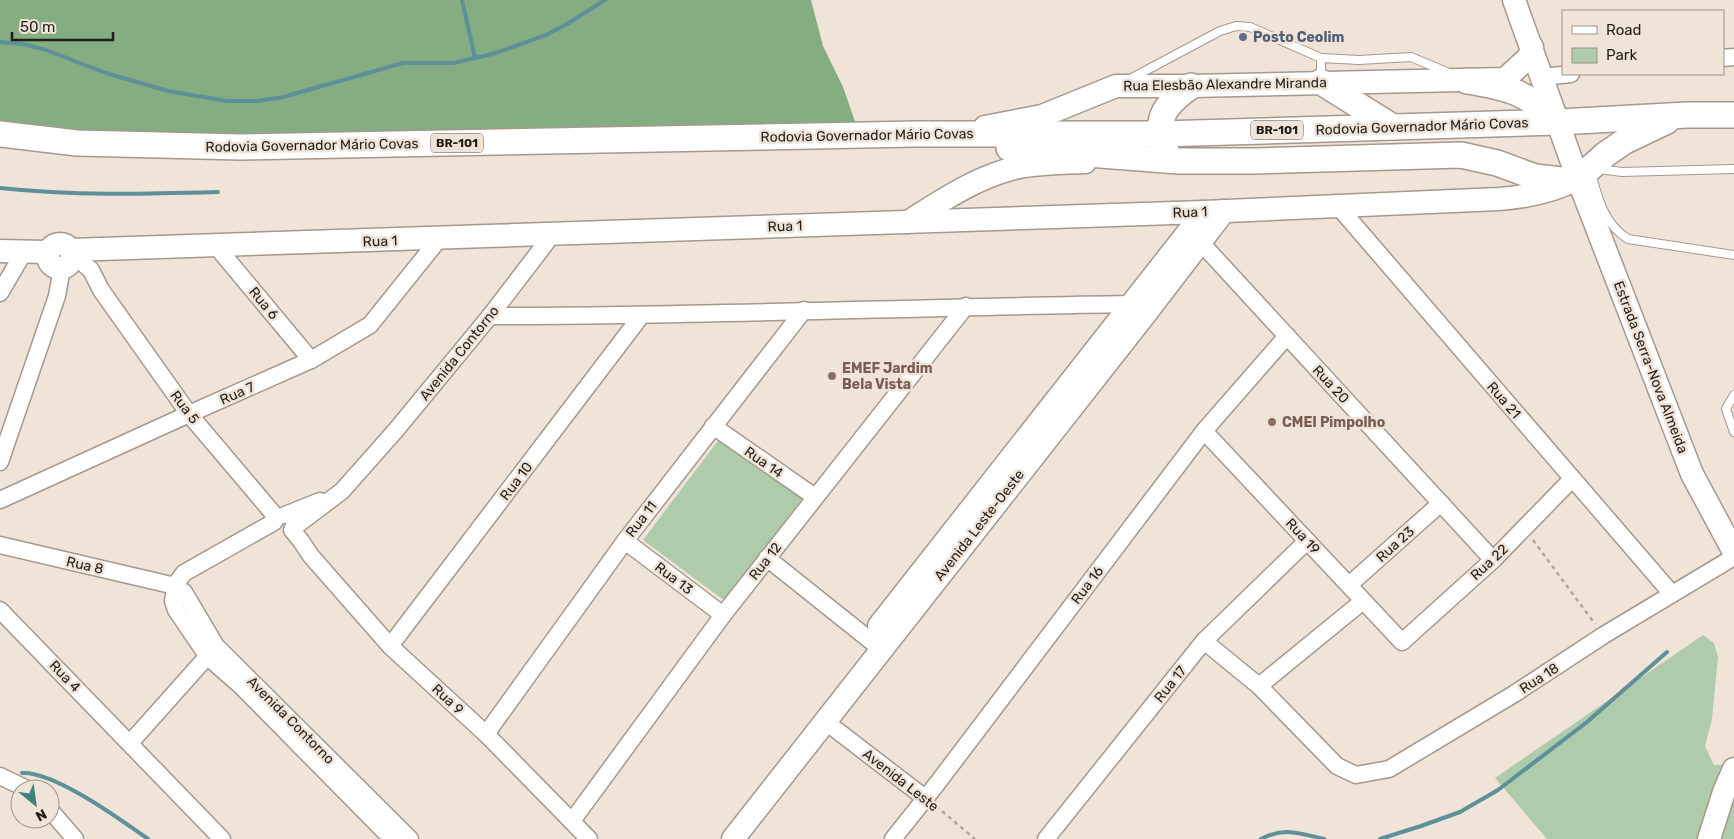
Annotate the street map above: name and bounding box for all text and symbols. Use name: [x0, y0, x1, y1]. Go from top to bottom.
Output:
scale bar: [12, 10, 114, 42]
legend: [1562, 10, 1724, 75]
text: 50 m: [20, 18, 55, 36]
text: Road: [1606, 21, 1642, 39]
place label: Posto Ceolim: [1253, 29, 1344, 46]
marker: Posto Ceolim: [1237, 31, 1249, 43]
text: Park: [1606, 46, 1637, 64]
street label: Rua Elesbão Alexandre Miranda: [1123, 74, 1327, 95]
street label: Rodovia Governador Mário Covas: [1315, 114, 1529, 139]
road number: BR-101: [1251, 120, 1303, 140]
street label: Rodovia Governador Mário Covas: [760, 125, 974, 146]
road number: BR-101: [431, 134, 483, 152]
street label: Rodovia Governador Mário Covas: [205, 135, 419, 156]
street label: Rua 1: [1172, 203, 1208, 222]
street label: Rua 1: [767, 217, 803, 236]
street label: Rua 1: [362, 232, 398, 251]
street label: Estrada Serra-Nova Almeida: [1610, 279, 1691, 456]
street label: Rua 6: [245, 284, 282, 323]
street label: Avenida Contorno: [416, 303, 503, 404]
place label: EMEF Jardim Bela Vista: [842, 360, 933, 393]
street label: Rua 20: [1309, 362, 1353, 407]
marker: EMEF Jardim Bela Vista: [826, 370, 838, 382]
street label: Rua 7: [217, 378, 257, 409]
street label: Rua 21: [1483, 379, 1524, 422]
street label: Rua 5: [167, 387, 203, 427]
place label: CMEI Pimpolho: [1282, 414, 1385, 431]
marker: CMEI Pimpolho: [1266, 416, 1278, 428]
street label: Rua 14: [741, 443, 787, 482]
street label: Rua 10: [496, 459, 536, 504]
street label: Avenida Leste-Oeste: [931, 466, 1028, 584]
street label: Rua 11: [622, 498, 661, 541]
street label: Rua 19: [1282, 515, 1324, 558]
street label: Rua 23: [1373, 523, 1418, 566]
street label: Rua 12: [745, 539, 785, 583]
street label: Rua 22: [1467, 541, 1512, 584]
street label: Rua 8: [65, 553, 105, 578]
street label: Rua 13: [651, 559, 696, 598]
street label: Rua 16: [1068, 563, 1107, 608]
street label: Rua 4: [46, 657, 84, 696]
street label: Rua 18: [1516, 659, 1562, 697]
street label: Rua 17: [1151, 663, 1190, 706]
street label: Avenida Contorno: [243, 673, 338, 768]
street label: Rua 9: [428, 681, 467, 718]
street label: Avenida Leste: [859, 745, 942, 815]
north arrow: [10, 779, 60, 829]
text: N: [33, 805, 50, 825]

